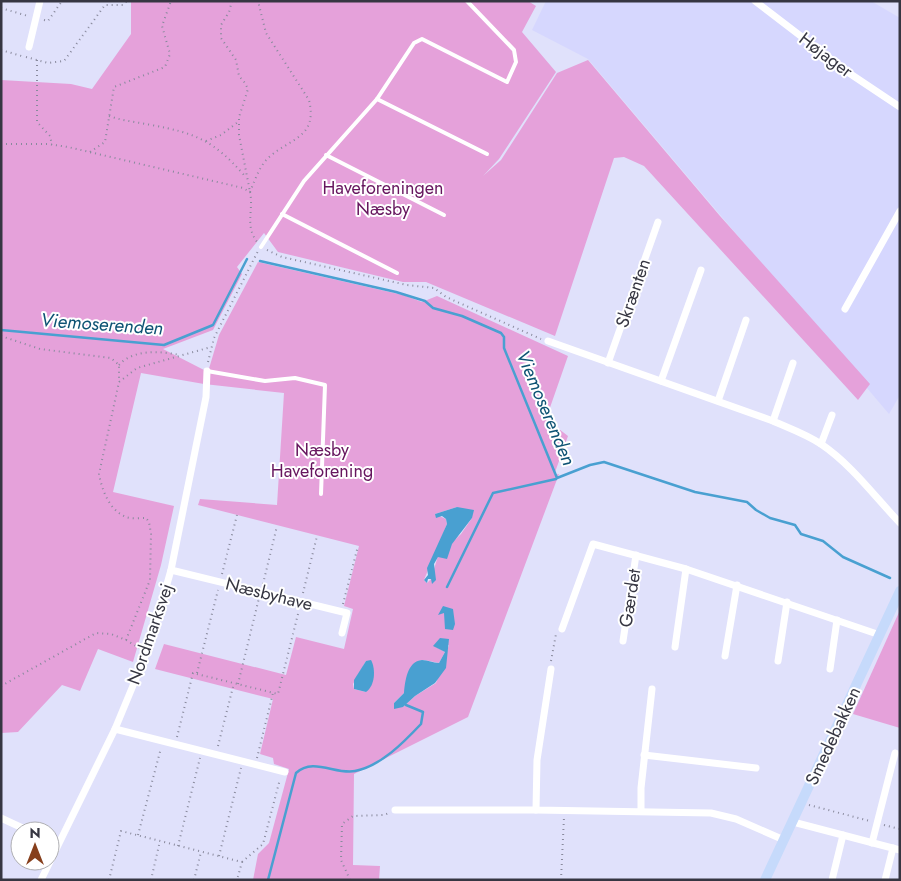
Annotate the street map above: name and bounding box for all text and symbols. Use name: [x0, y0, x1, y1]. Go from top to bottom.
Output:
street label: Højager: [794, 26, 859, 84]
park label: Haveforeningen Næsby: [322, 175, 444, 222]
street label: Skrænten: [609, 255, 657, 331]
water label: Viemoserenden: [40, 306, 164, 342]
water label: Viemoserenden: [510, 346, 582, 470]
park label: Næsby Haveforening: [271, 437, 373, 484]
street label: Gærdet: [613, 566, 648, 629]
street label: Næsbyhave: [223, 571, 315, 617]
street label: Nordmarksvej: [121, 580, 179, 688]
street label: Smedebakken: [799, 683, 867, 789]
north arrow: [10, 821, 60, 871]
text: N: [29, 823, 41, 843]

